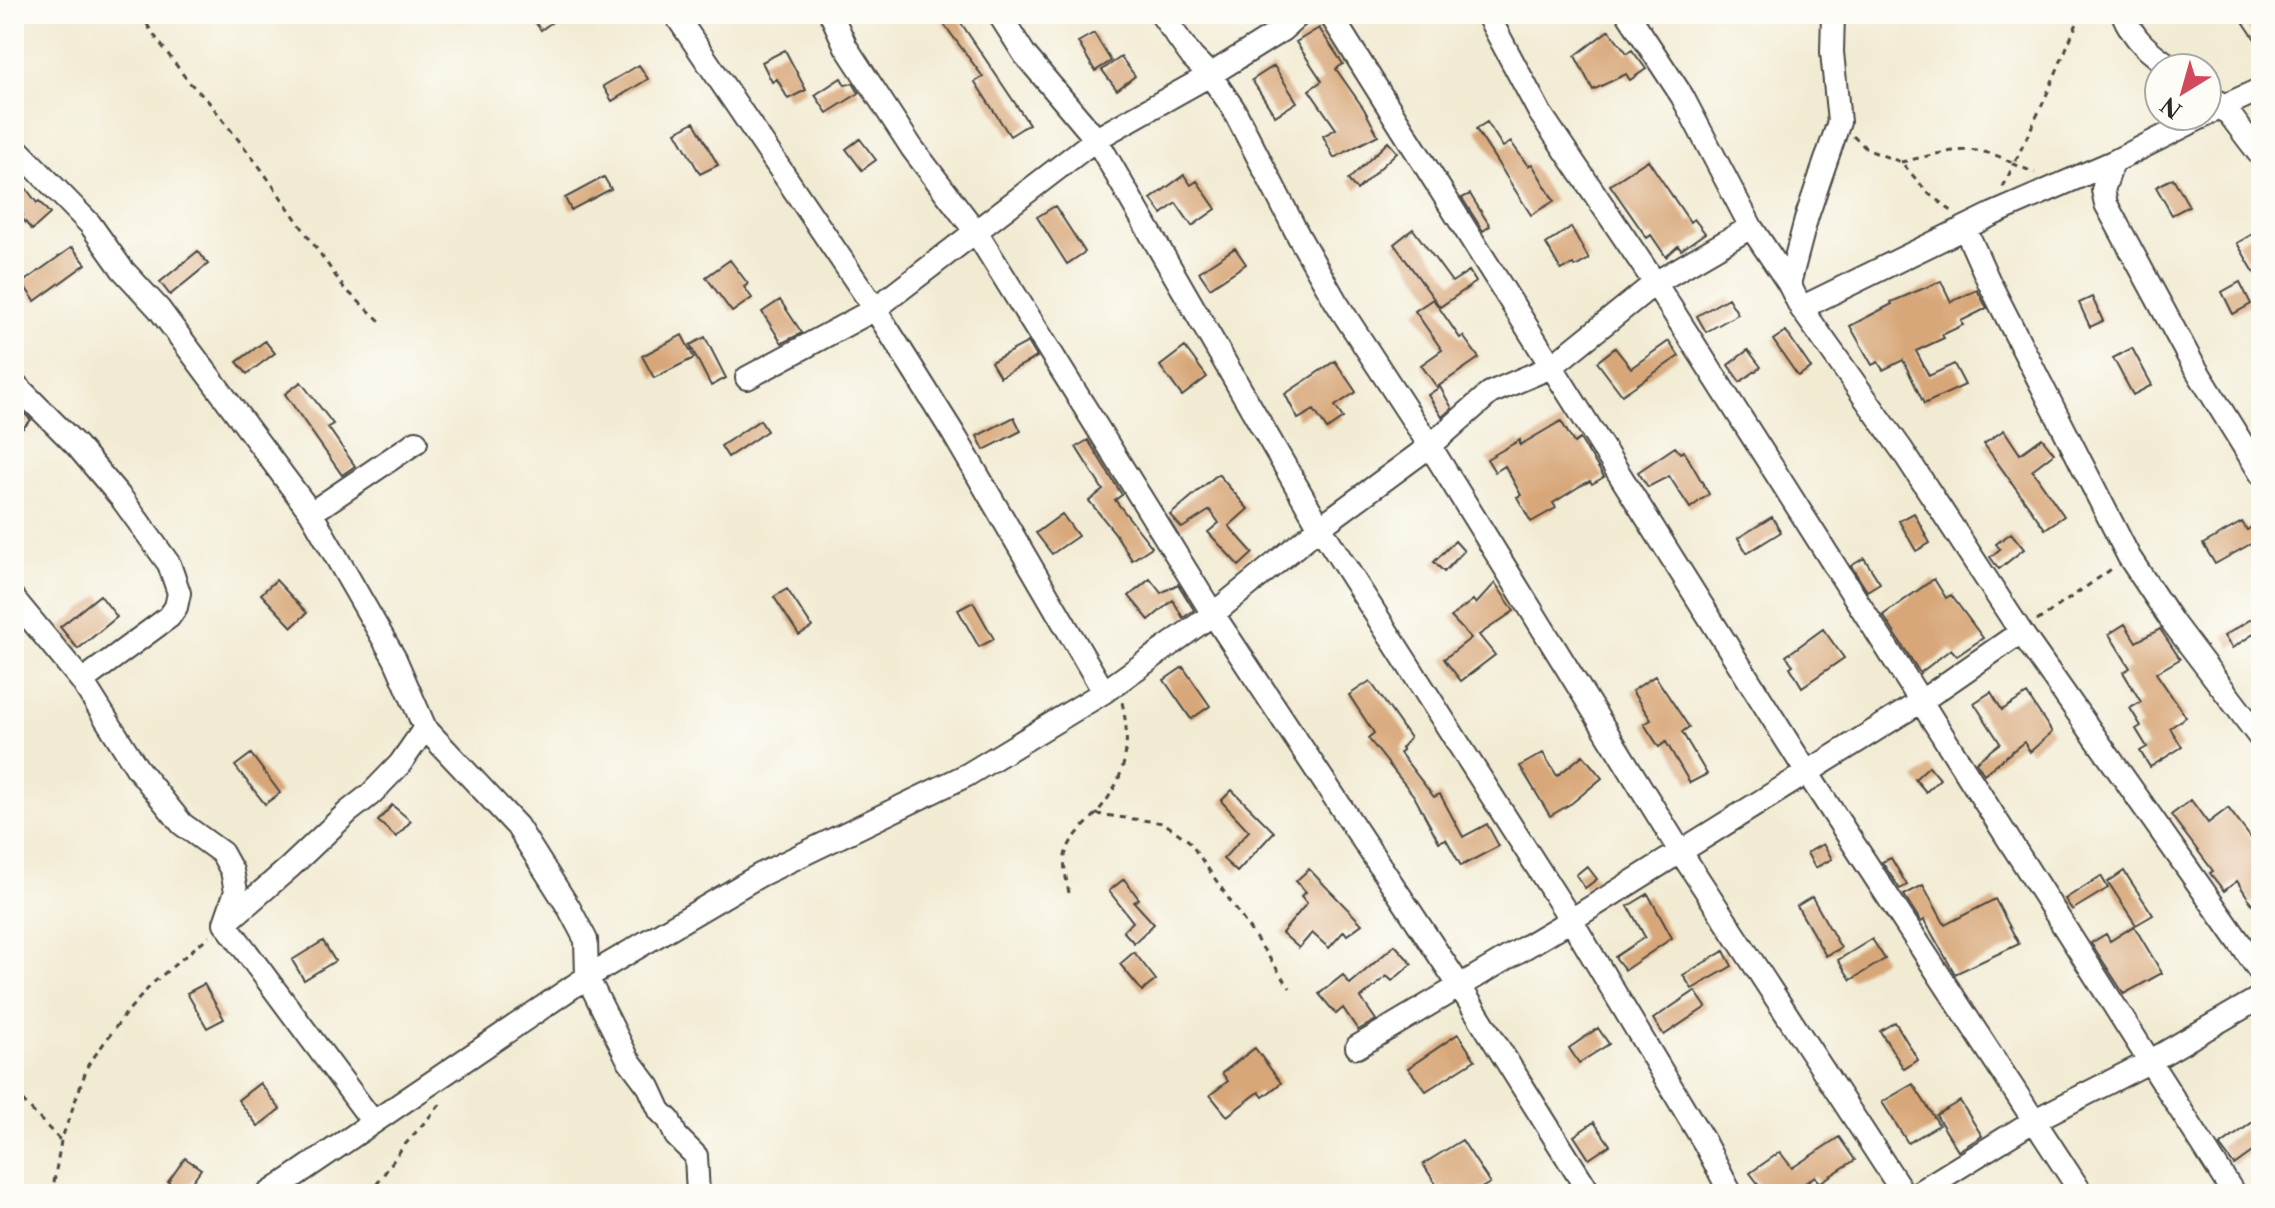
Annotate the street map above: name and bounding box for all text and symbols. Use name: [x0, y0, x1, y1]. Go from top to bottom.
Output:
north arrow: [2143, 52, 2223, 132]
text: N: [2156, 91, 2187, 124]

